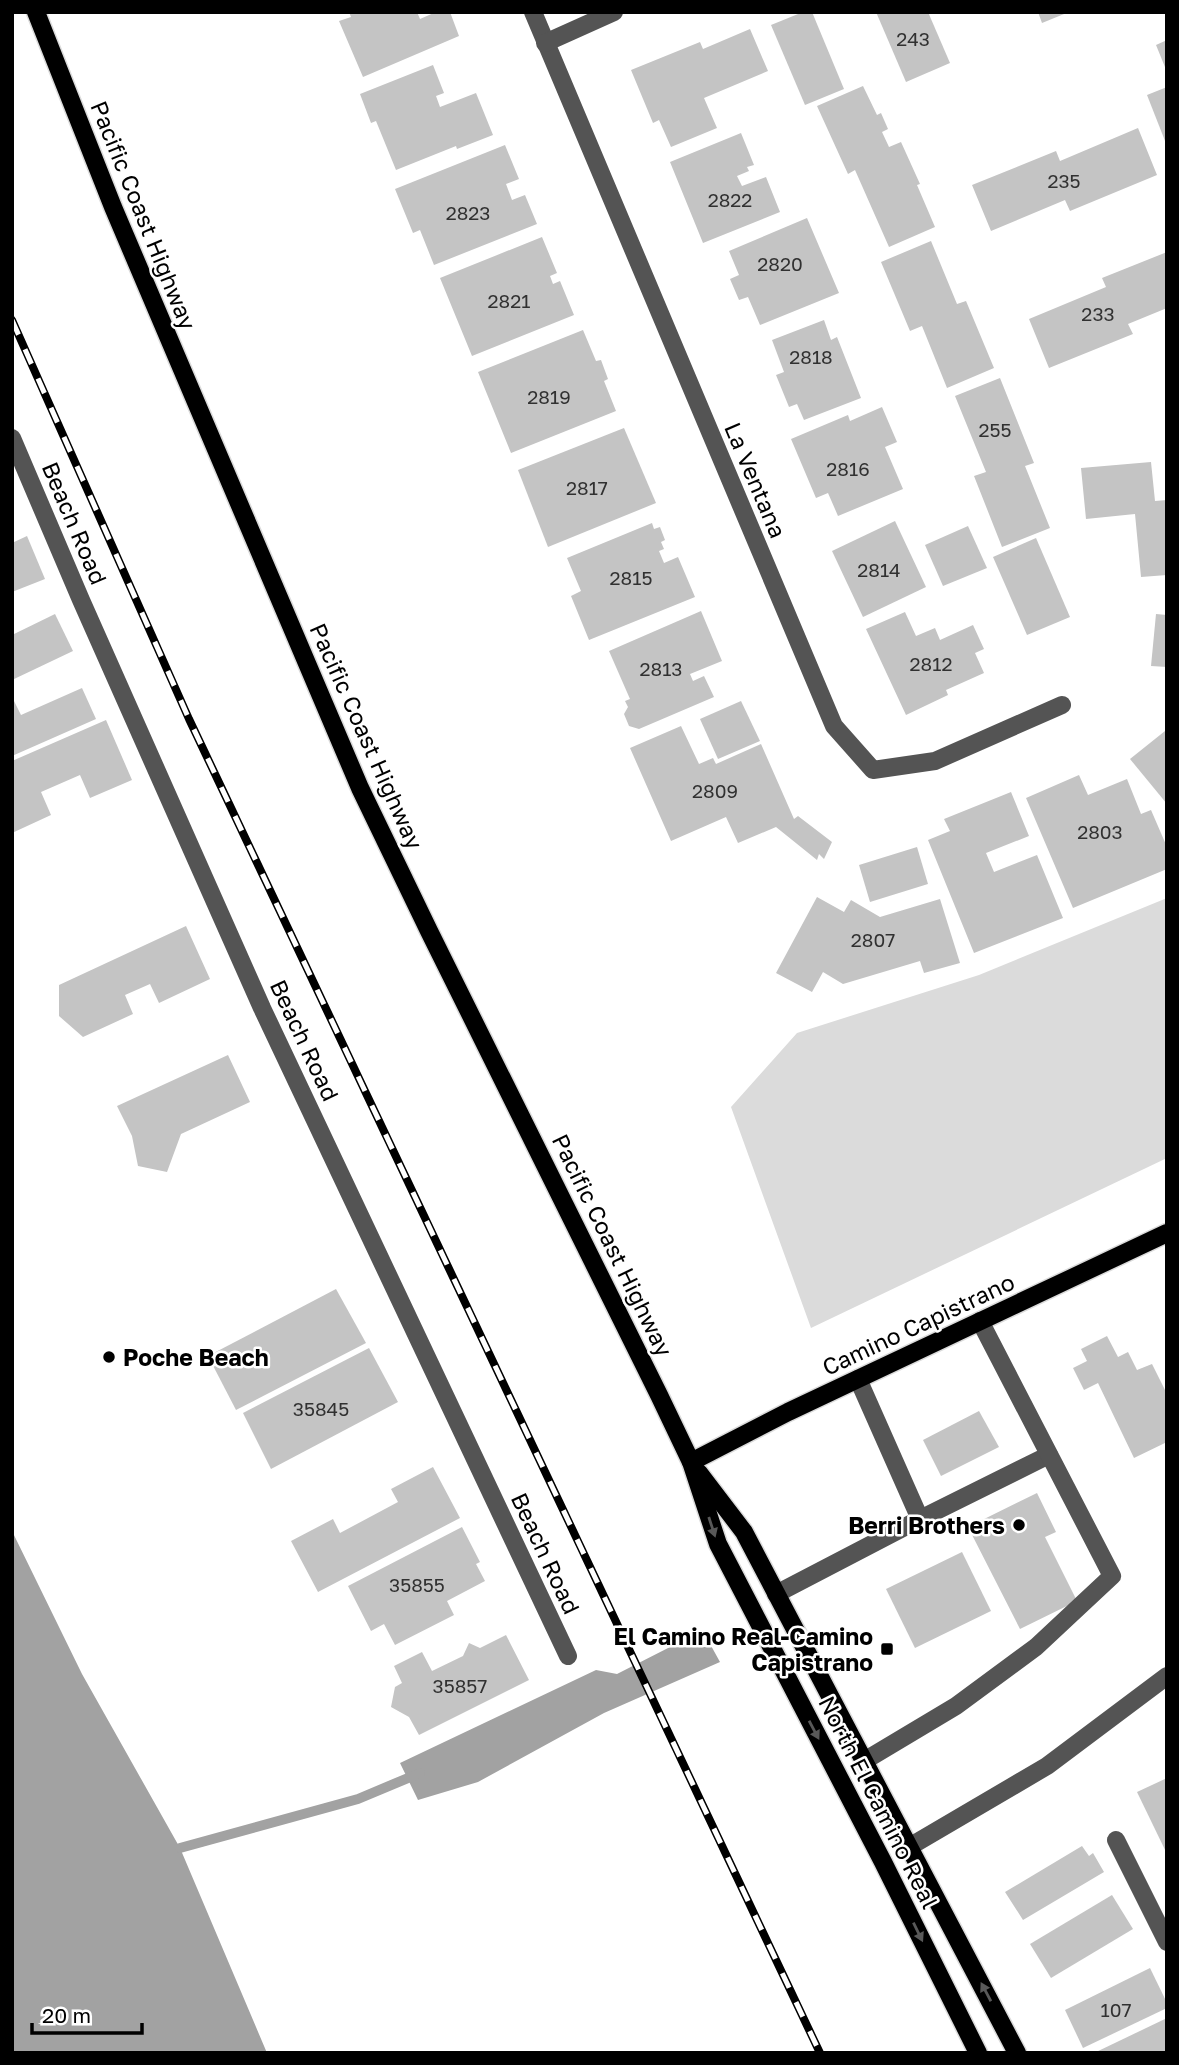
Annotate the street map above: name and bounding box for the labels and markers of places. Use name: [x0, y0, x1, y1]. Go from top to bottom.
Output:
place label: Poche Beach: [123, 1343, 269, 1371]
marker: Poche Beach: [101, 1349, 117, 1365]
place label: Berri Brothers: [848, 1511, 1005, 1539]
marker: Berri Brothers: [1011, 1517, 1027, 1533]
place label: El Camino Real-Camino Capistrano: [614, 1622, 873, 1676]
marker: El Camino Real-Camino Capistrano: [879, 1641, 895, 1657]

